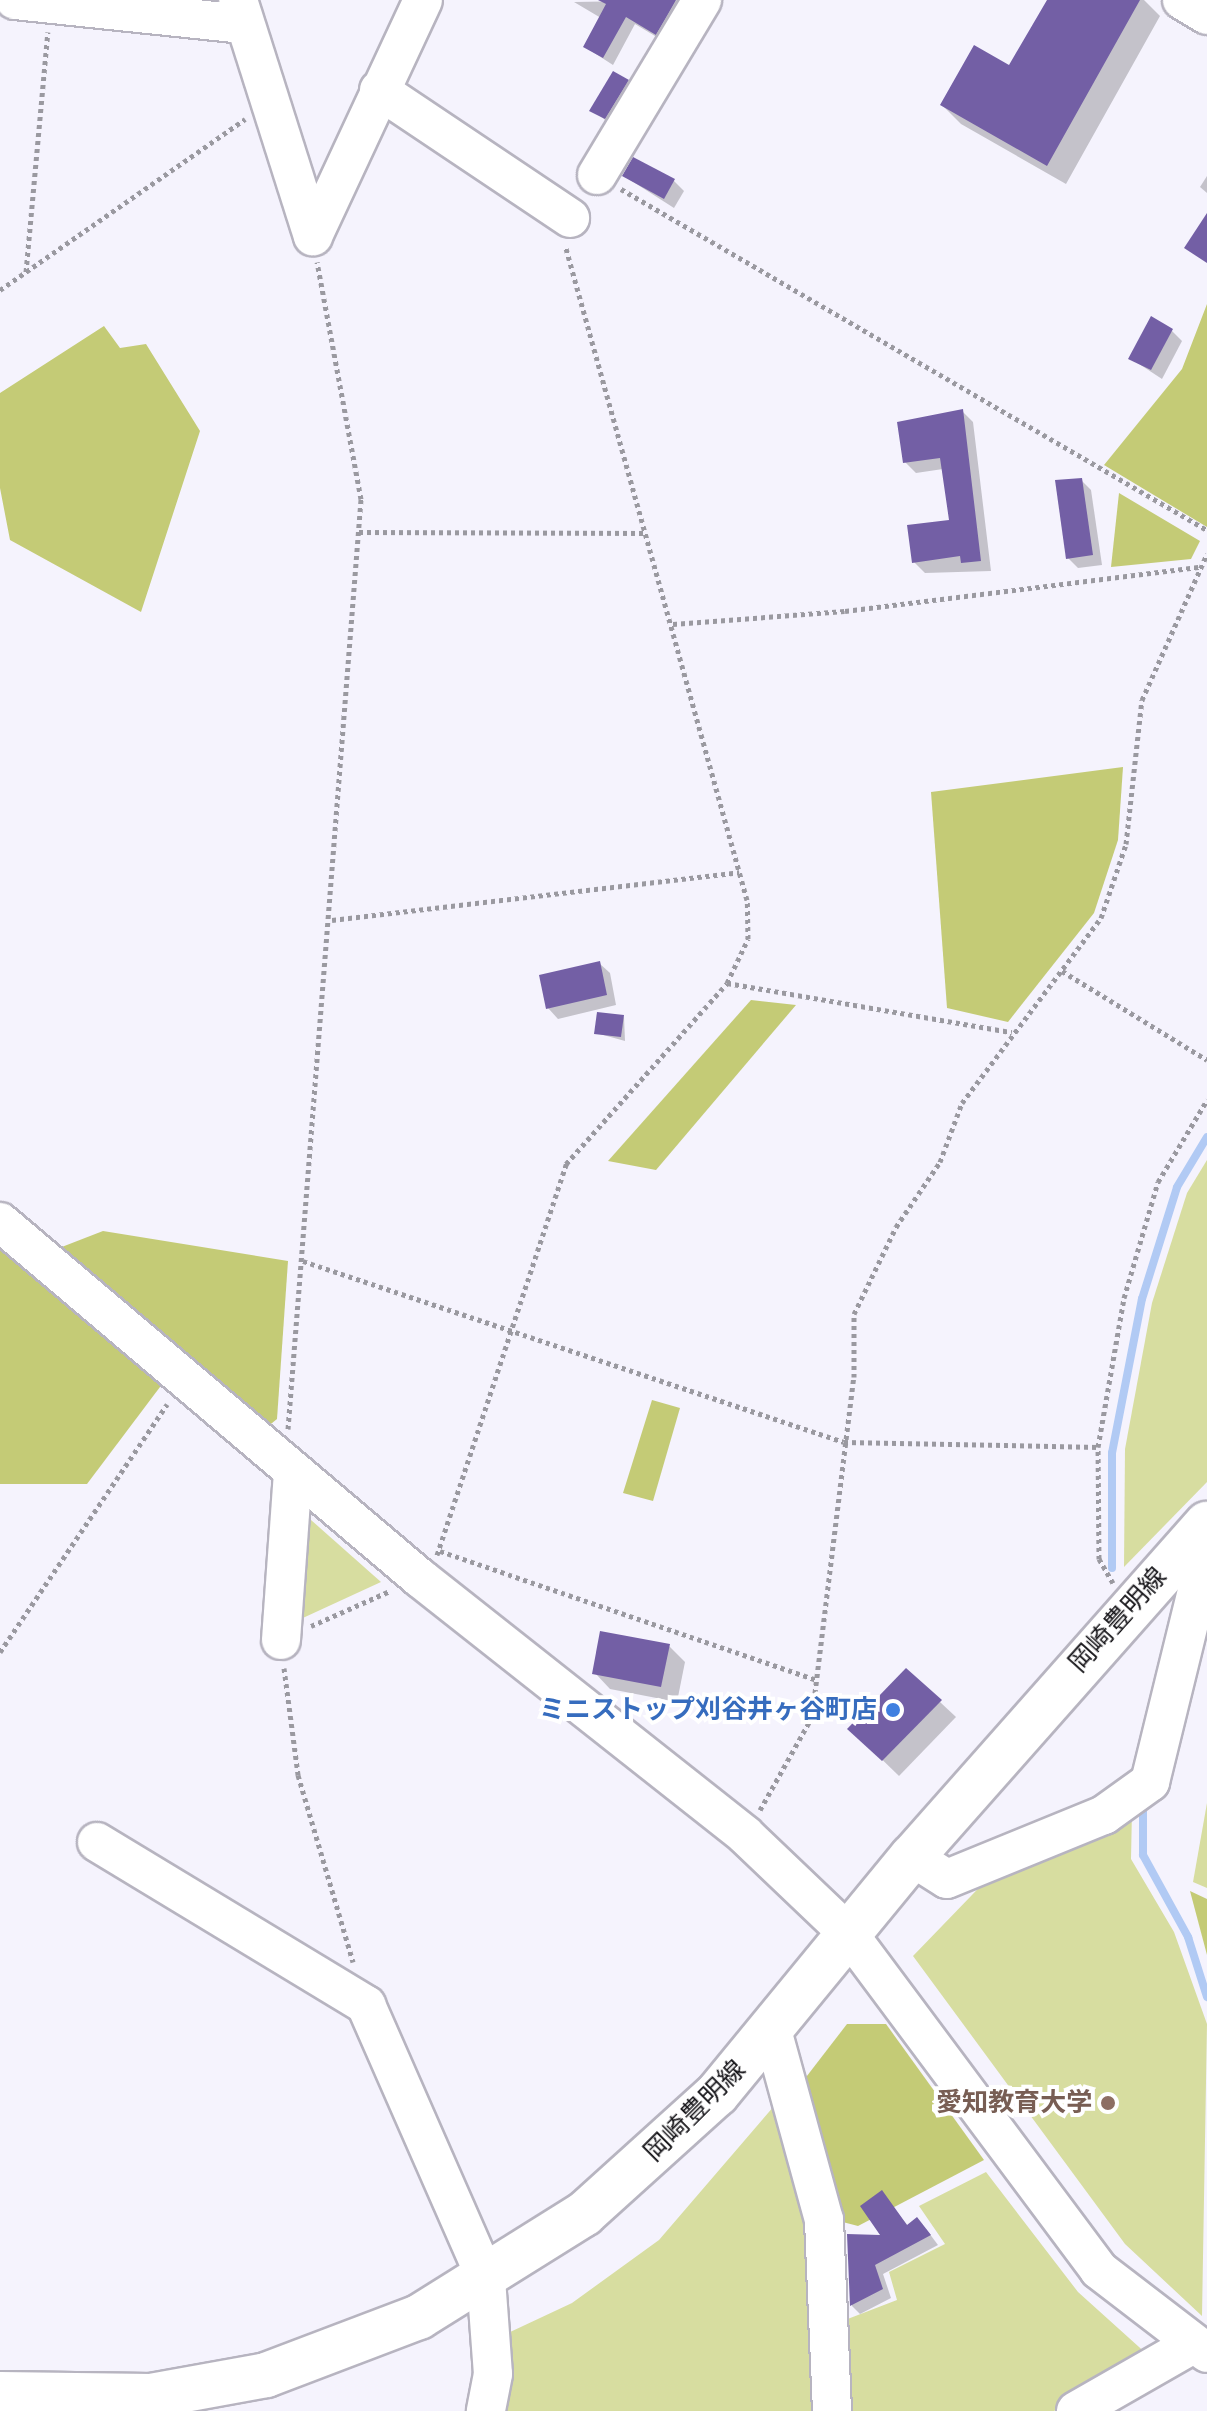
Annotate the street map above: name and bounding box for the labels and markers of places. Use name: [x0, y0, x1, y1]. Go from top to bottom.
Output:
place label: ミニストップ刈谷井ヶ谷町店: [539, 1694, 877, 1726]
marker: ミニストップ刈谷井ヶ谷町店: [884, 1701, 902, 1719]
place label: 愛知教育大学: [936, 2087, 1092, 2119]
marker: 愛知教育大学: [1099, 2094, 1117, 2112]

